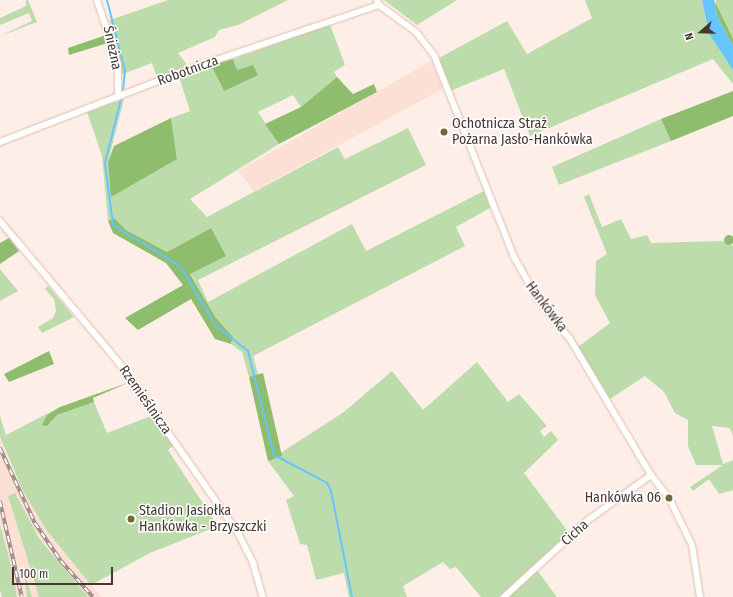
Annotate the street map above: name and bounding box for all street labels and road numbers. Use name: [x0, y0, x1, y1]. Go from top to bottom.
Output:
street label: Śnieżna: [99, 25, 125, 71]
street label: Robotnicza: [155, 52, 221, 90]
street label: Hankówka: [522, 278, 570, 336]
street label: Rzemieślnicza: [115, 362, 175, 438]
street label: Cicha: [558, 516, 592, 550]

